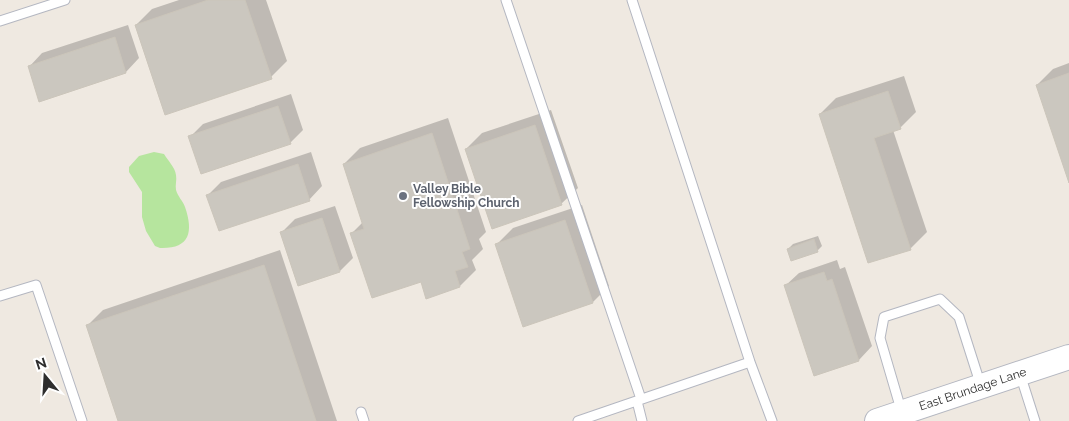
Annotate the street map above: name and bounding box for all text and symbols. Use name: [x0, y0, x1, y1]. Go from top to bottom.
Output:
place label: Valley Bible Fellowship Church: [413, 182, 519, 210]
marker: Valley Bible Fellowship Church: [397, 190, 409, 202]
north arrow: [20, 351, 70, 401]
text: N: [33, 354, 49, 373]
street label: East Brundage Lane: [917, 365, 1028, 413]

